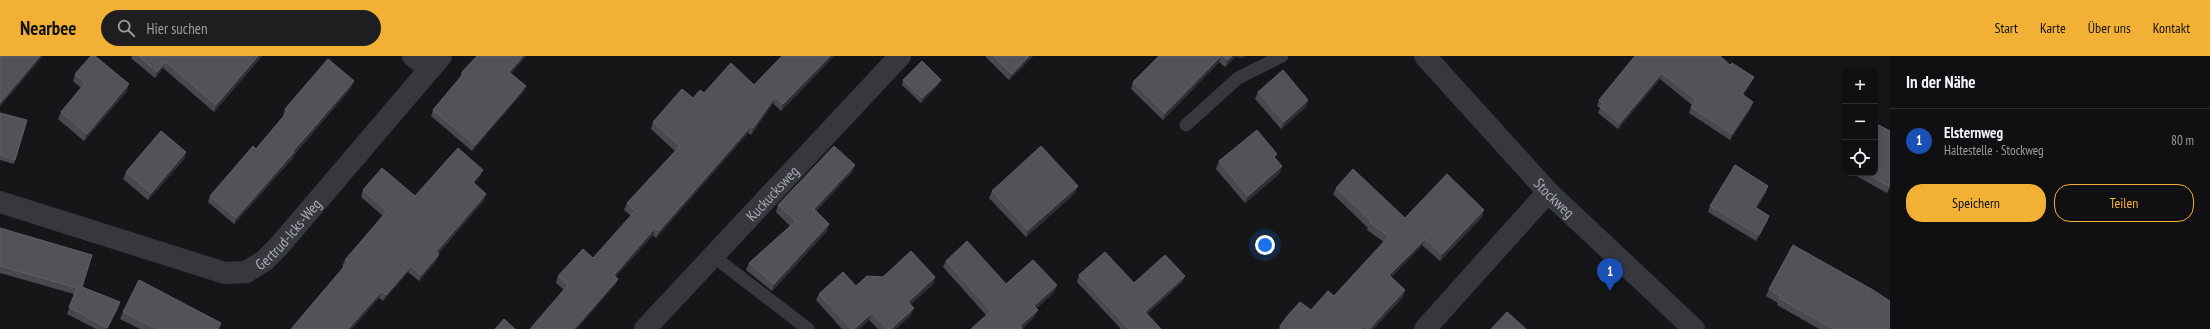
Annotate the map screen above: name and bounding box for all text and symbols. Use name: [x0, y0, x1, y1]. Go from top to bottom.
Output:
search box: [101, 10, 381, 46]
text: Nearbee: [20, 16, 77, 40]
icon: search: [115, 17, 137, 39]
text: Hier suchen: [147, 19, 208, 38]
text: Start: [1994, 19, 2018, 37]
text: Karte: [2040, 19, 2066, 37]
text: Über uns: [2088, 19, 2131, 37]
text: Kontakt: [2153, 19, 2190, 37]
map controls: [1842, 68, 1878, 176]
button: +: [1842, 68, 1878, 104]
text: In der Nähe: [1906, 71, 1976, 93]
button: −: [1842, 104, 1878, 140]
text: Elsternweg: [1944, 123, 2003, 142]
text: 1: [1916, 132, 1922, 149]
text: 80 m: [2171, 132, 2194, 149]
button: locate: [1842, 140, 1878, 176]
text: Haltestelle · Stockweg: [1944, 142, 2044, 159]
street label: Kuckucksweg: [742, 161, 802, 225]
street label: Stockweg: [1530, 174, 1579, 222]
button: Speichern: [1906, 184, 2046, 222]
button: Teilen: [2054, 184, 2194, 222]
street label: Gertrud-Icks-Weg: [251, 194, 325, 274]
your location: [1255, 235, 1275, 255]
pin: 1: [1597, 258, 1623, 291]

